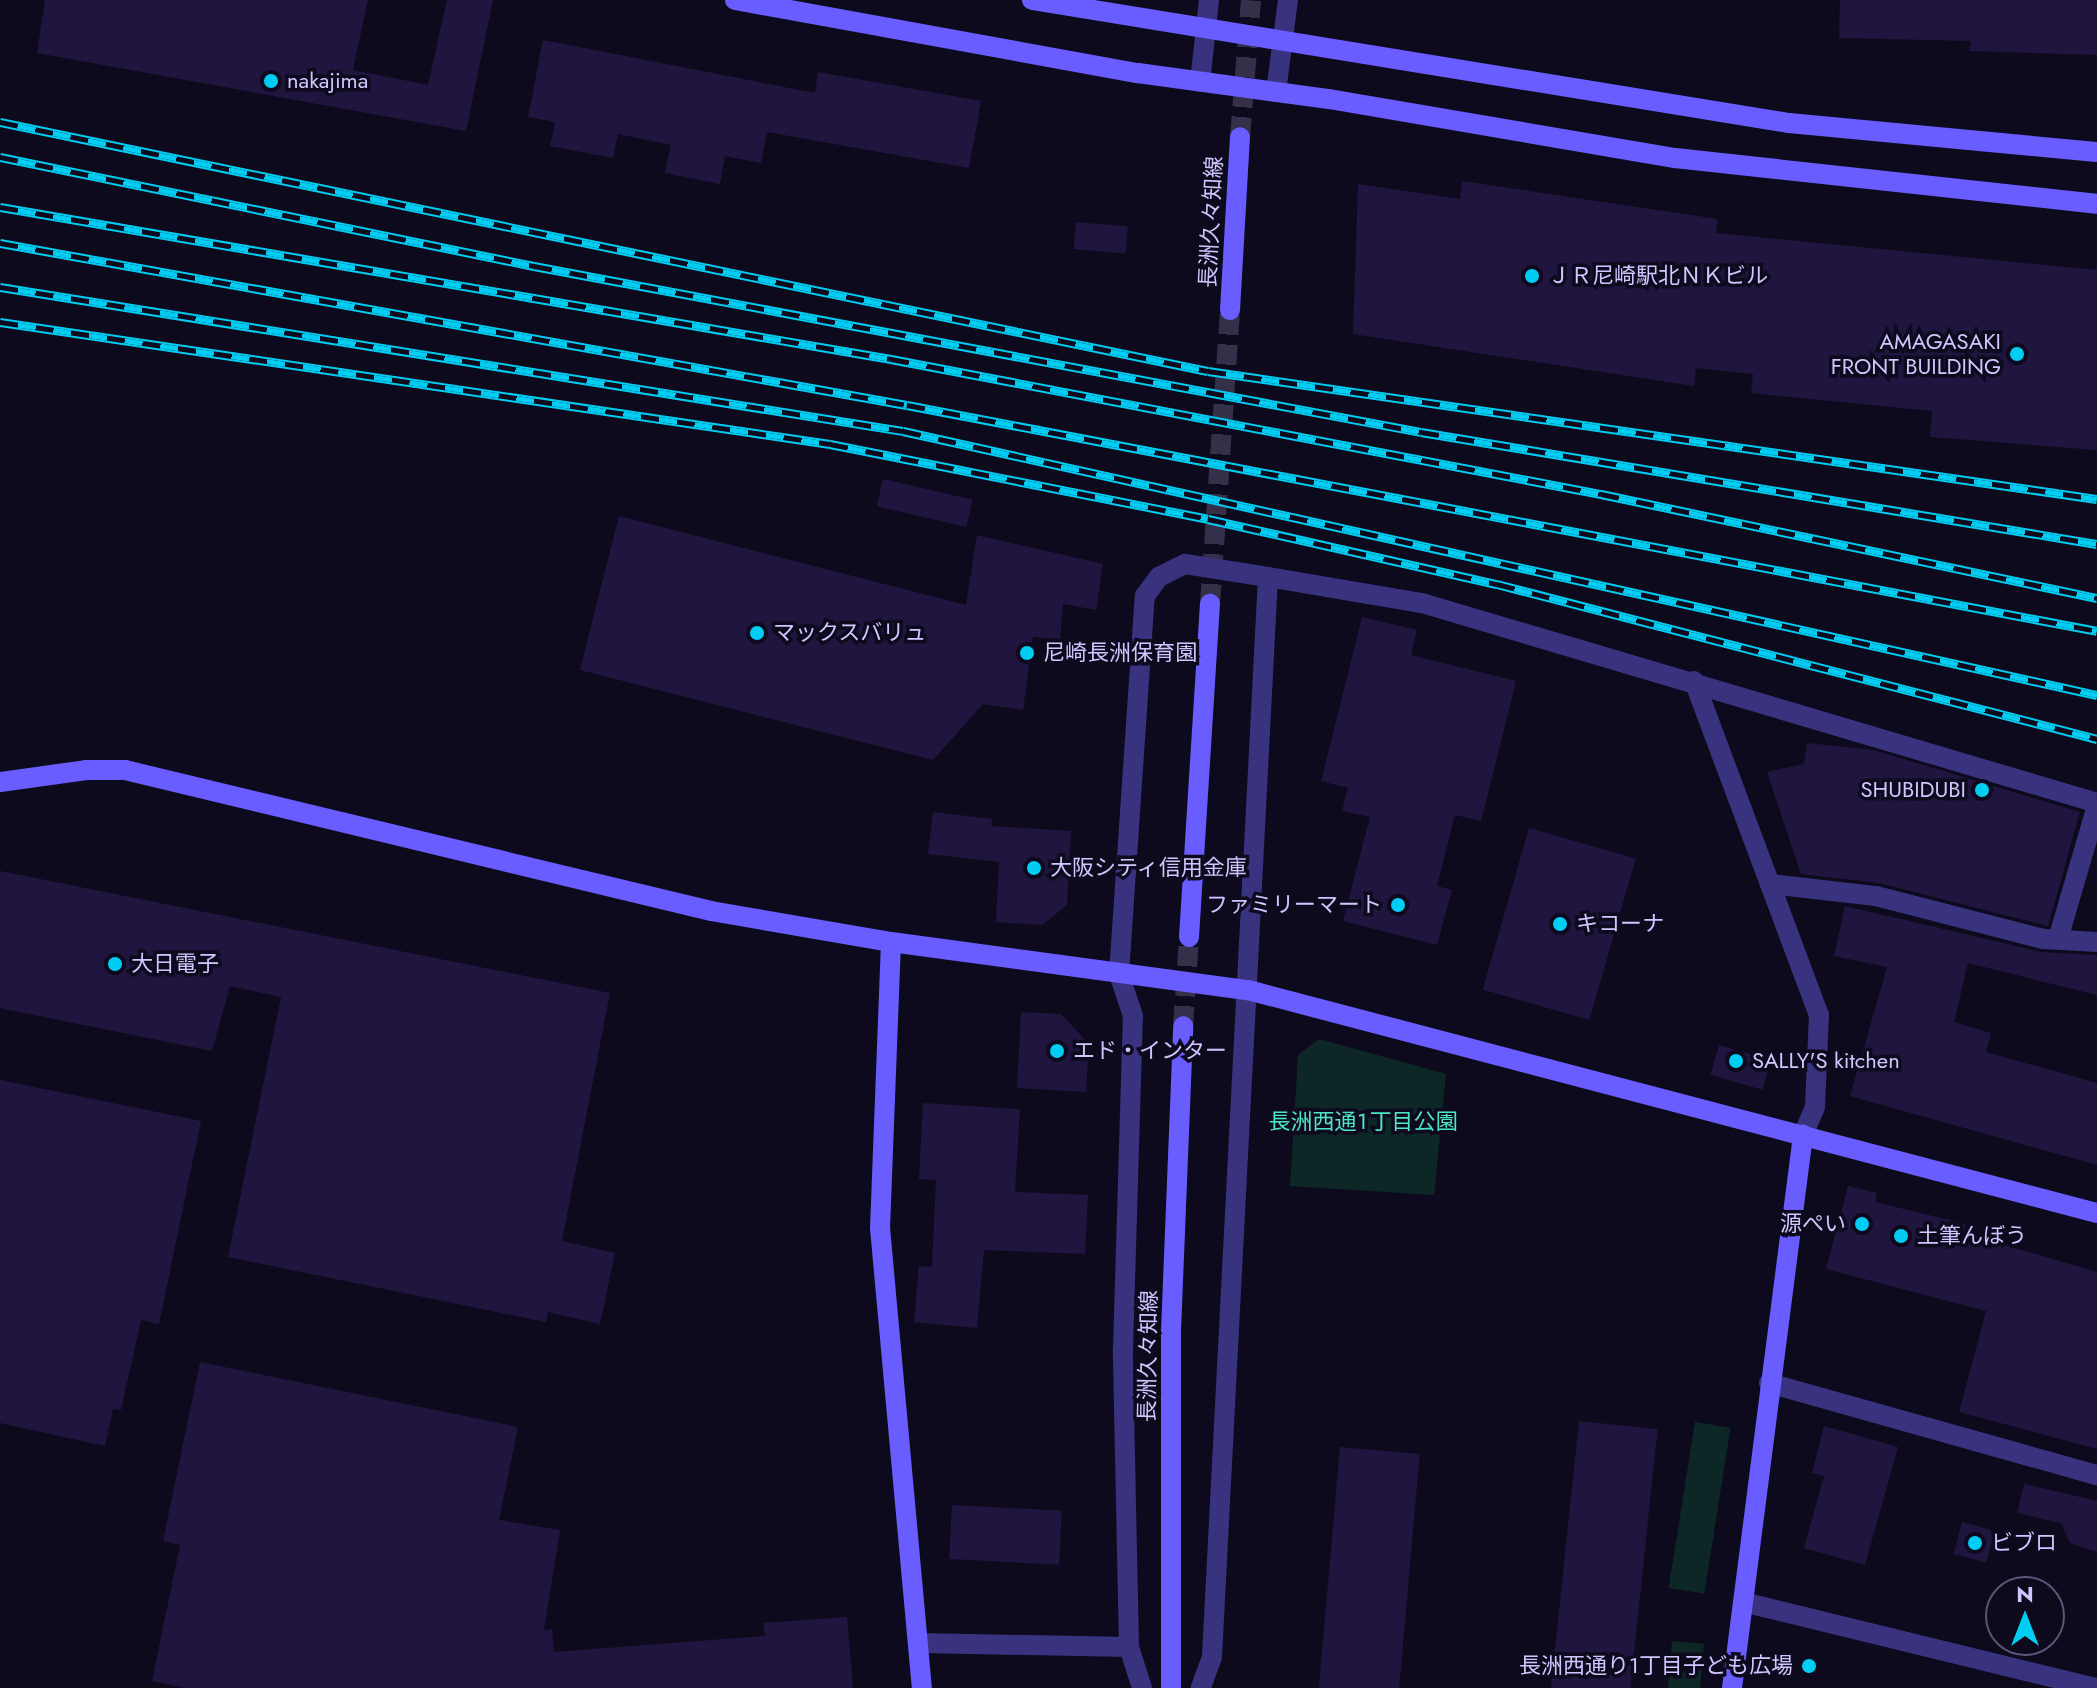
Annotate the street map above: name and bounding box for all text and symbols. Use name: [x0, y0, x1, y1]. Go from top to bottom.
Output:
place label: nakajima: [287, 68, 368, 94]
marker: nakajima: [262, 72, 280, 90]
street label: 長洲久々知線: [1194, 155, 1228, 289]
place label: ＪＲ尼崎駅北ＮＫビル: [1548, 263, 1768, 289]
marker: ＪＲ尼崎駅北ＮＫビル: [1523, 267, 1541, 285]
place label: AMAGASAKI FRONT BUILDING: [1831, 328, 2001, 380]
marker: AMAGASAKI FRONT BUILDING: [2008, 345, 2026, 363]
place label: マックスバリュ: [773, 620, 927, 646]
marker: マックスバリュ: [748, 624, 766, 642]
place label: 尼崎長洲保育園: [1043, 640, 1197, 666]
marker: 尼崎長洲保育園: [1018, 644, 1036, 662]
place label: SHUBIDUBI: [1860, 777, 1966, 803]
marker: SHUBIDUBI: [1973, 781, 1991, 799]
place label: 大阪シティ信用金庫: [1050, 855, 1248, 881]
marker: 大阪シティ信用金庫: [1025, 859, 1043, 877]
place label: ファミリーマート: [1206, 892, 1382, 918]
marker: ファミリーマート: [1389, 896, 1407, 914]
place label: キコーナ: [1576, 911, 1664, 937]
marker: キコーナ: [1551, 915, 1569, 933]
place label: 大日電子: [131, 951, 219, 977]
marker: 大日電子: [106, 955, 124, 973]
place label: エド・インター: [1073, 1038, 1227, 1064]
marker: エド・インター: [1048, 1042, 1066, 1060]
place label: SALLY'S kitchen: [1752, 1048, 1900, 1074]
marker: SALLY'S kitchen: [1727, 1052, 1745, 1070]
park label: 長洲西通１丁目公園: [1269, 1109, 1457, 1135]
place label: 源ぺい: [1780, 1211, 1846, 1237]
marker: 源ぺい: [1853, 1215, 1871, 1233]
place label: 土筆んぼう: [1917, 1223, 2027, 1249]
marker: 土筆んぼう: [1892, 1227, 1910, 1245]
street label: 長洲久々知線: [1134, 1290, 1162, 1422]
place label: ビブロ: [1991, 1530, 2057, 1556]
marker: ビブロ: [1966, 1534, 1984, 1552]
north arrow: [1985, 1576, 2065, 1656]
text: N: [2016, 1578, 2034, 1610]
place label: 長洲西通り1丁目子ども広場: [1519, 1653, 1793, 1679]
marker: 長洲西通り1丁目子ども広場: [1800, 1657, 1818, 1675]

